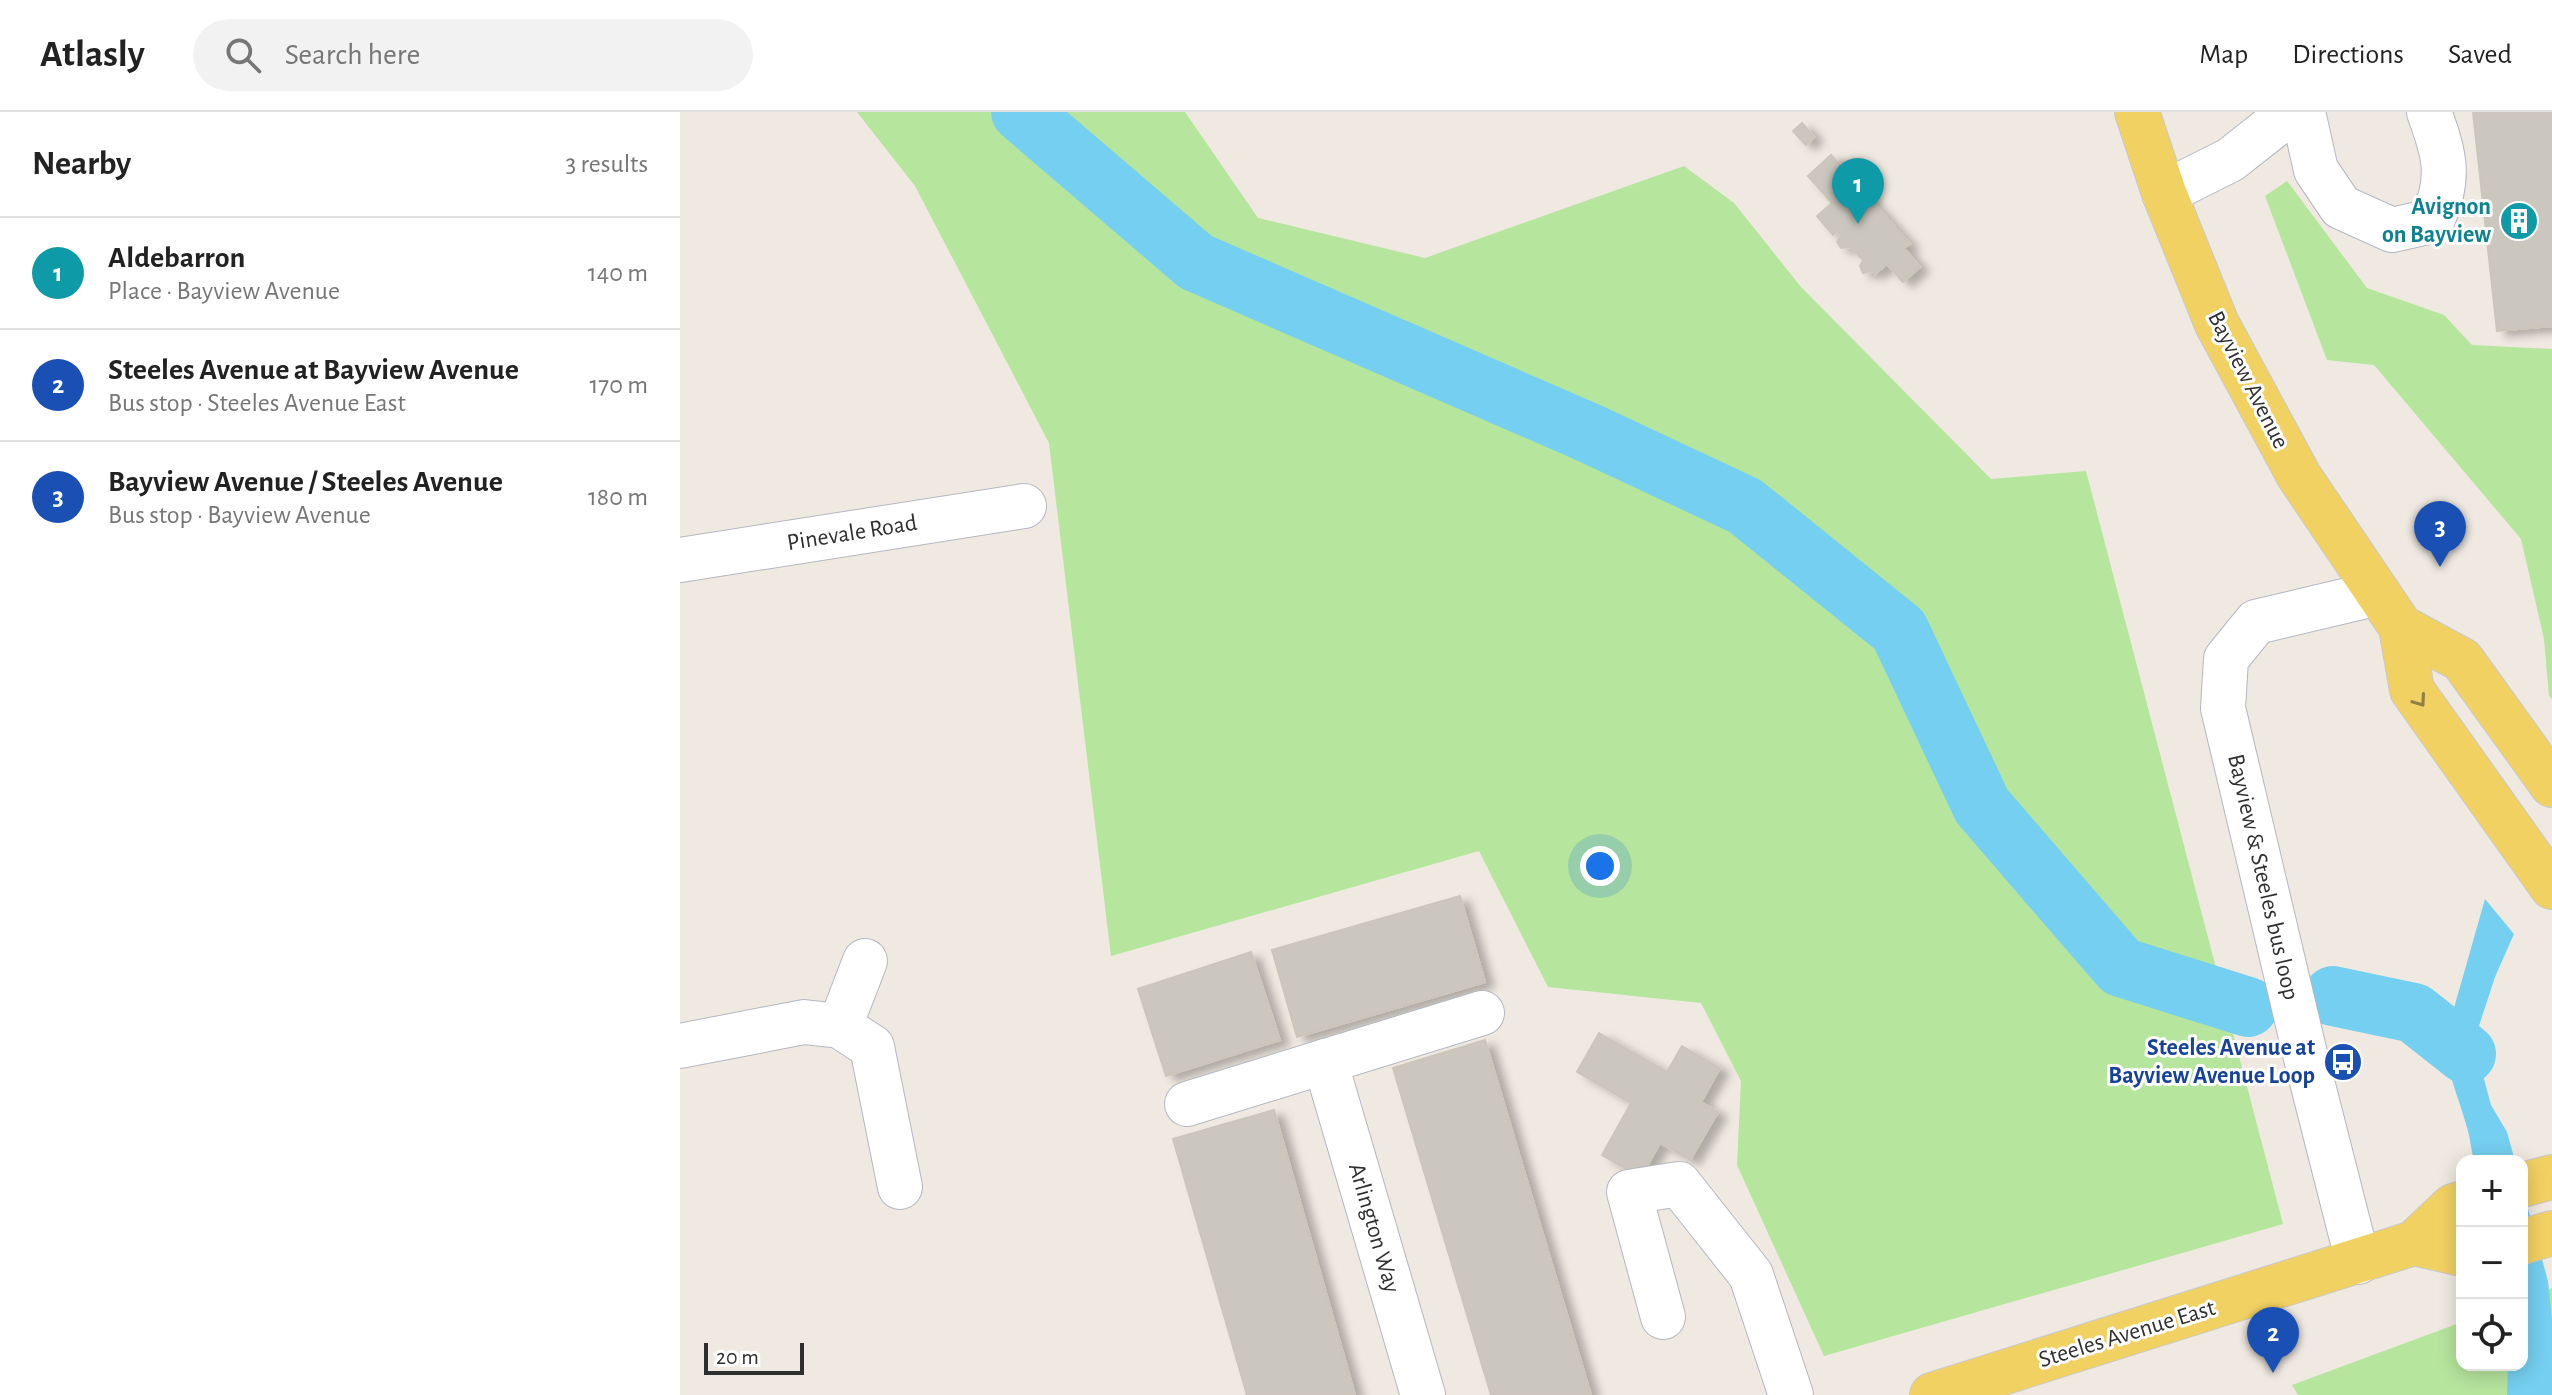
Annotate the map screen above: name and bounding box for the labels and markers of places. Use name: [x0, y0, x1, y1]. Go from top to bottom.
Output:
pin: 1: [1832, 158, 1884, 224]
place label: Avignon on Bayview: [2382, 195, 2491, 247]
building icon: Avignon on Bayview: [2498, 200, 2540, 242]
pin: 3: [2414, 501, 2466, 567]
place label: Steeles Avenue at Bayview Avenue Loop: [2108, 1036, 2315, 1088]
bus stop icon: Steeles Avenue at Bayview Avenue Loop: [2322, 1041, 2364, 1083]
pin: 2: [2247, 1307, 2299, 1373]

